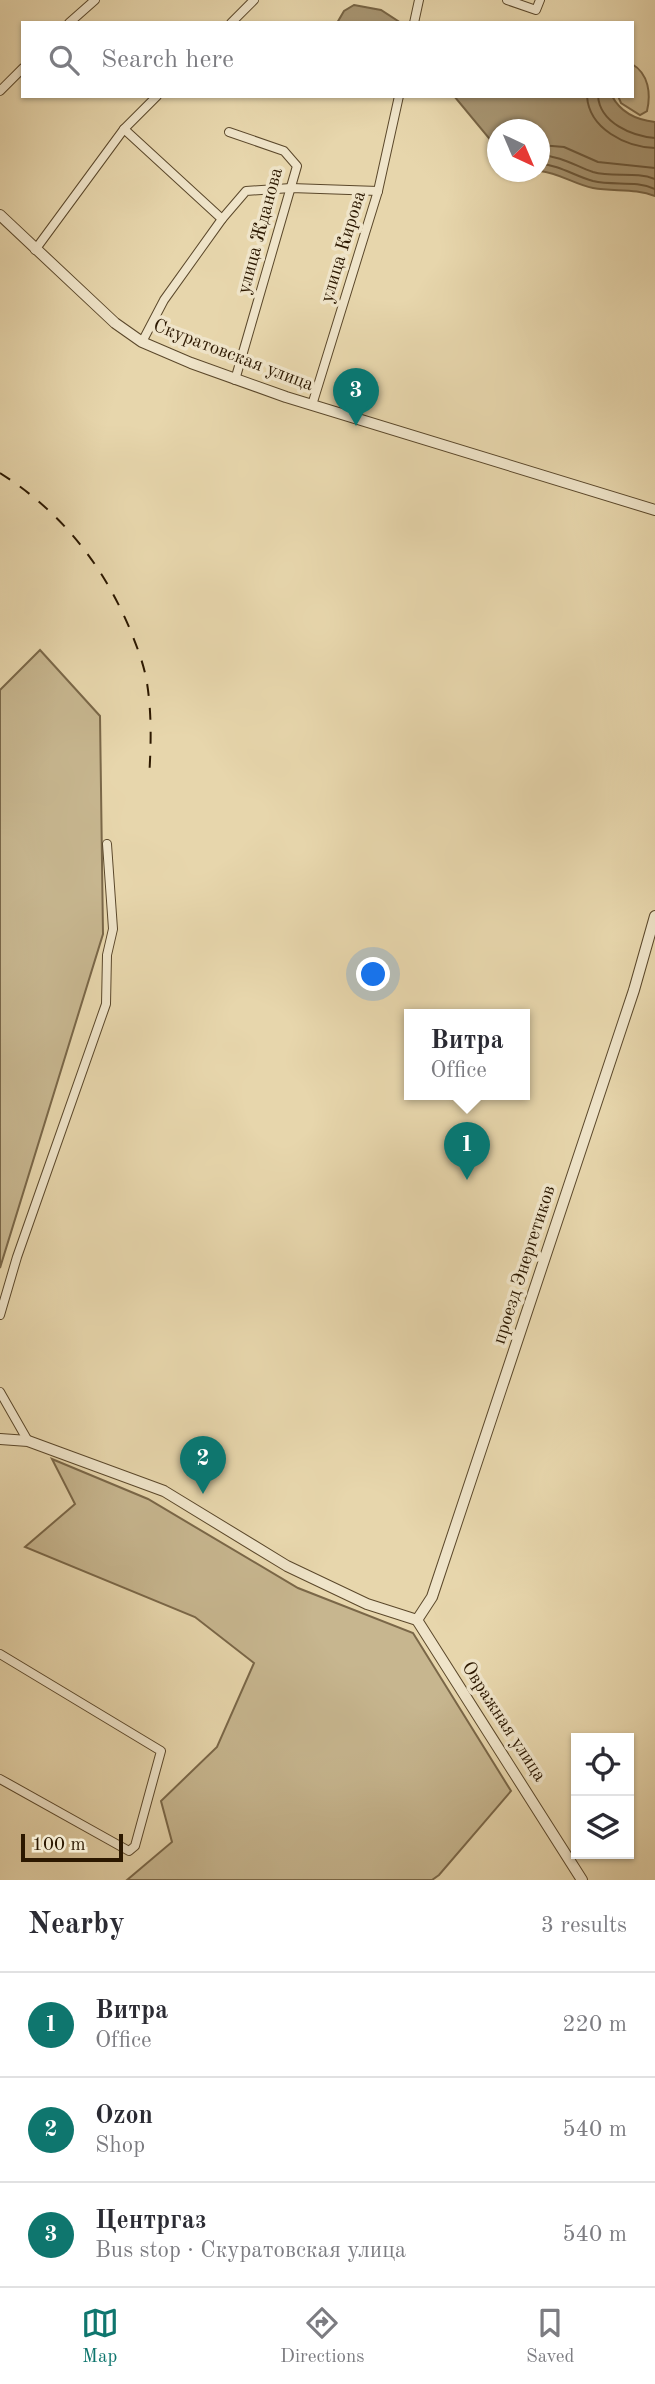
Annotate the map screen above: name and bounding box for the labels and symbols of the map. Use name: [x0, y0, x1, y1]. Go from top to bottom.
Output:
north arrow: [487, 119, 550, 182]
street label: улица Жданова: [235, 165, 287, 296]
street label: улица Кирова: [318, 188, 370, 305]
street label: Скуратовская улица: [150, 317, 316, 396]
pin: 3: [333, 368, 379, 426]
your location: [356, 957, 390, 991]
pin: 1: [444, 1122, 490, 1180]
street label: проезд Энергетиков: [490, 1183, 560, 1347]
pin: 2: [180, 1436, 226, 1494]
street label: Овражная улица: [457, 1659, 549, 1786]
scale bar: [21, 1831, 122, 1863]

